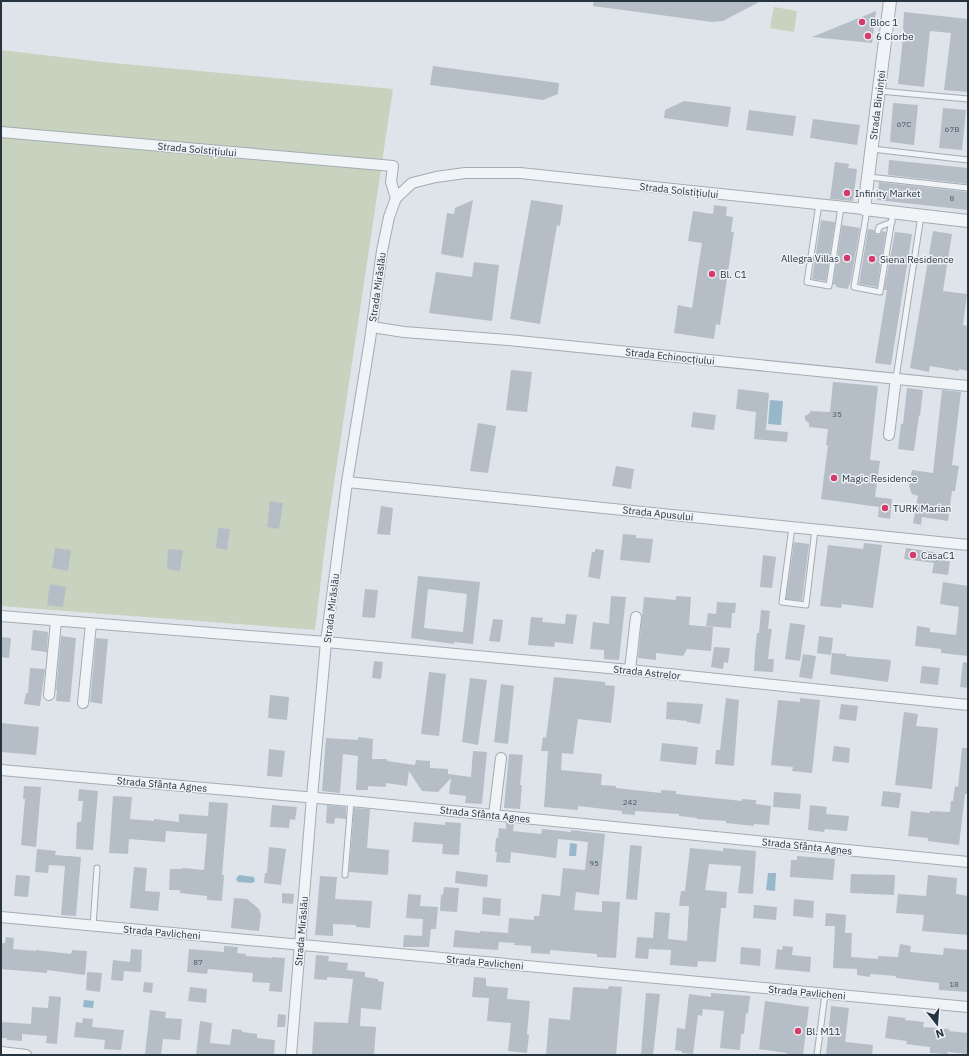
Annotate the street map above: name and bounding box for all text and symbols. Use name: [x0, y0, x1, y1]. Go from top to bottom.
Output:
place label: Bloc 1: [870, 16, 898, 29]
marker: Bloc 1: [857, 17, 867, 27]
place label: 6 Ciorbe: [876, 30, 914, 43]
marker: 6 Ciorbe: [863, 31, 873, 41]
street label: Strada Biruinței: [867, 70, 888, 140]
house number: 67C: [897, 119, 911, 129]
house number: 67B: [945, 124, 959, 134]
street label: Strada Solstițiului: [157, 140, 237, 159]
street label: Strada Solstițiului: [639, 180, 719, 201]
place label: Infinity Market: [855, 187, 921, 200]
marker: Infinity Market: [842, 188, 852, 198]
house number: 8: [950, 193, 955, 203]
street label: Strada Mirăslău: [366, 252, 389, 323]
place label: Allegra Villas: [781, 252, 839, 265]
marker: Allegra Villas: [842, 253, 852, 263]
place label: Siena Residence: [880, 253, 954, 266]
marker: Siena Residence: [867, 254, 877, 264]
place label: Bl. C1: [720, 268, 747, 281]
marker: Bl. C1: [707, 269, 717, 279]
street label: Strada Echinocțiului: [625, 345, 715, 368]
house number: 35: [832, 409, 842, 419]
place label: Magic Residence: [842, 472, 918, 485]
marker: Magic Residence: [829, 473, 839, 483]
place label: TURK Marian: [893, 502, 951, 515]
street label: Strada Apusului: [622, 503, 694, 524]
marker: TURK Marian: [880, 503, 890, 513]
place label: CasaC1: [921, 549, 955, 562]
marker: CasaC1: [908, 550, 918, 560]
street label: Strada Mirăslău: [321, 573, 342, 644]
street label: Strada Astrelor: [613, 662, 682, 683]
street label: Strada Sfânta Agnes: [116, 774, 208, 795]
house number: 242: [623, 797, 637, 807]
street label: Strada Sfânta Agnes: [439, 803, 531, 826]
street label: Strada Sfânta Agnes: [761, 835, 853, 858]
house number: 95: [589, 858, 599, 868]
street label: Strada Mirăslău: [292, 896, 311, 966]
street label: Strada Pavlicheni: [123, 923, 201, 942]
street label: Strada Pavlicheni: [446, 953, 524, 972]
house number: 87: [193, 957, 203, 967]
house number: 18: [949, 979, 959, 989]
street label: Strada Pavlicheni: [768, 983, 846, 1002]
north arrow: [917, 1004, 957, 1044]
place label: Bl. M11: [806, 1025, 841, 1038]
marker: Bl. M11: [793, 1026, 803, 1036]
text: N: [934, 1026, 946, 1041]

